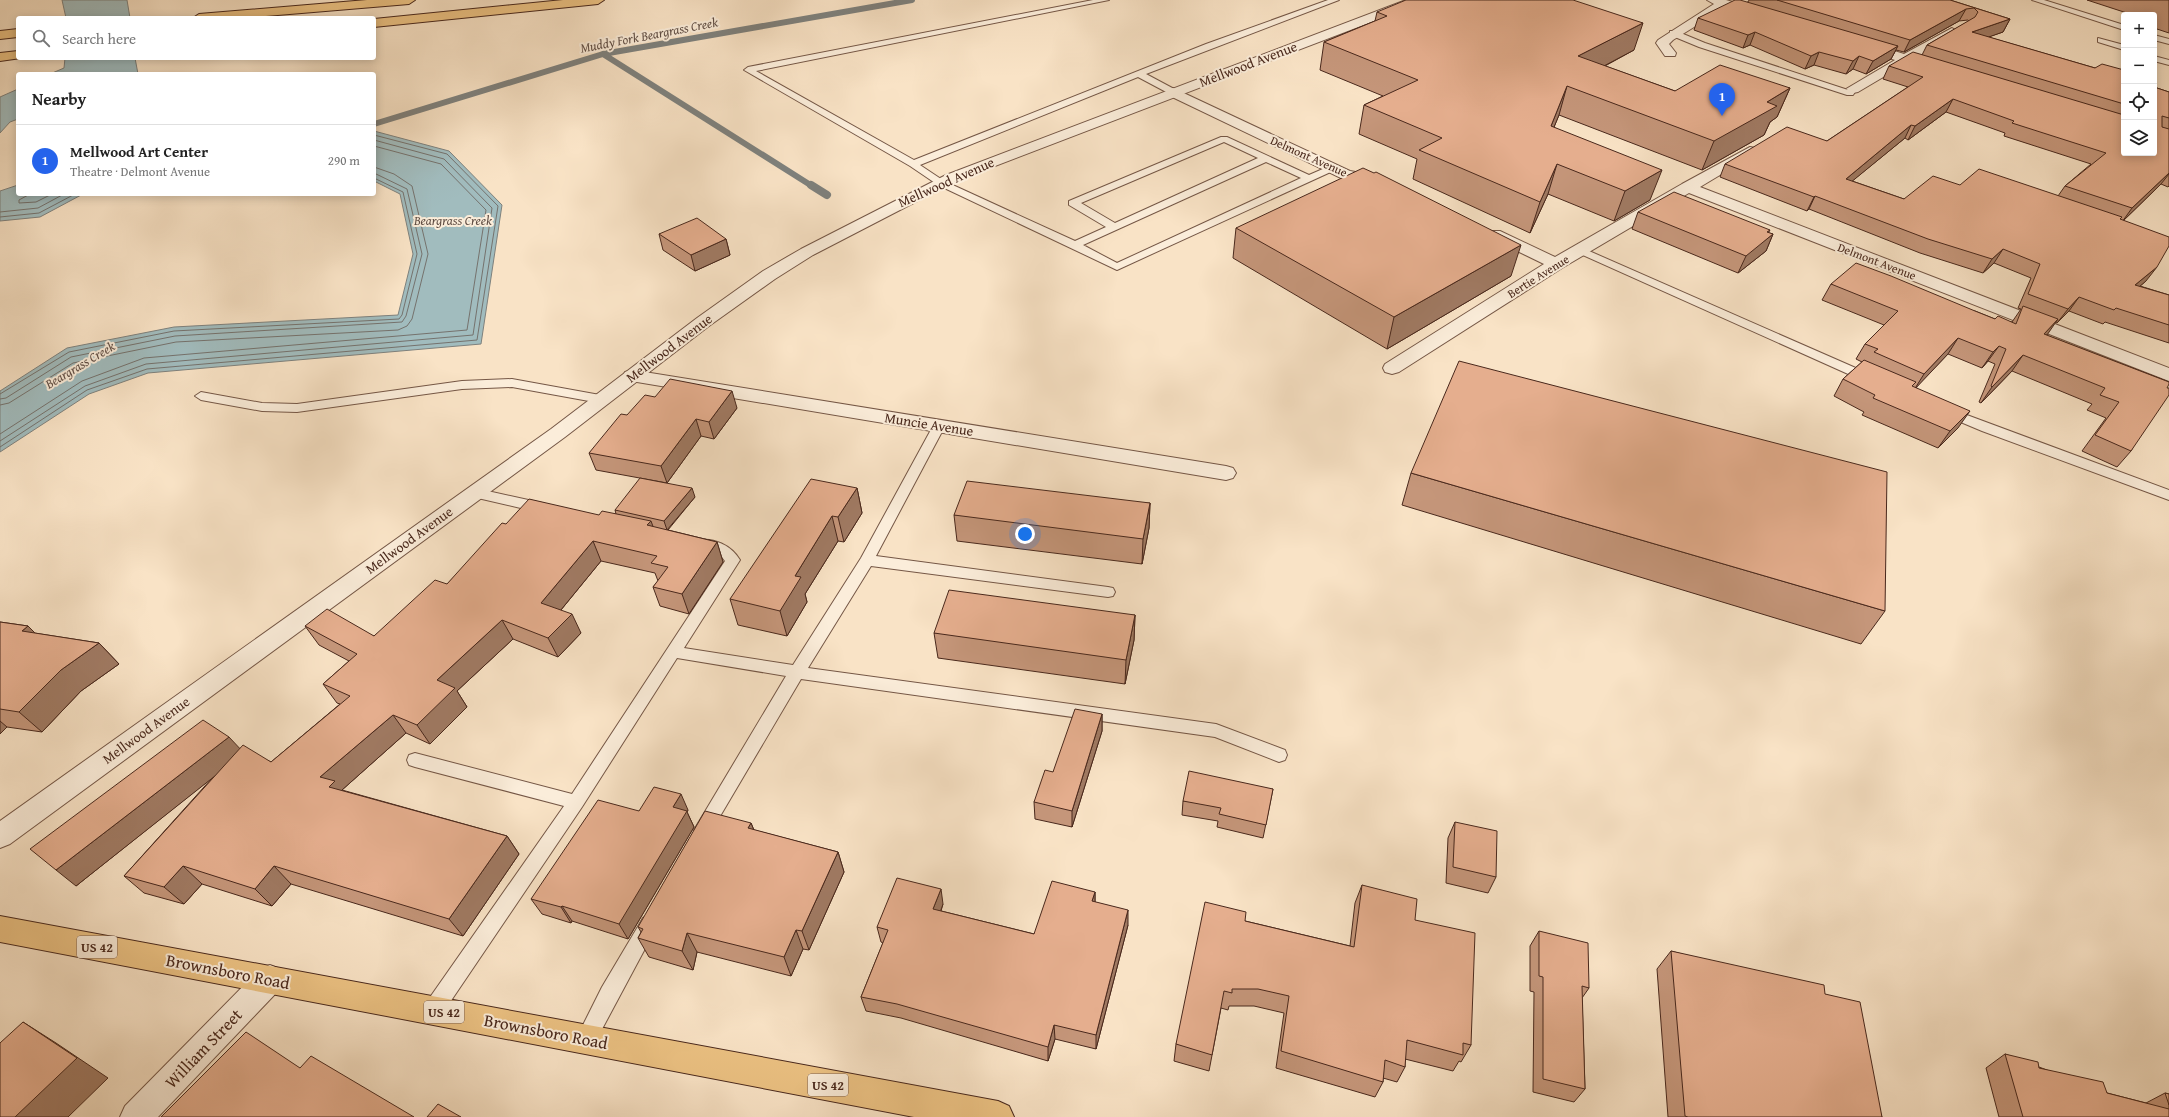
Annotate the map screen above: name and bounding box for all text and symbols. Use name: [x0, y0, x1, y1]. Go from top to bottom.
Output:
water label: Muddy Fork Beargrass Creek: [579, 12, 720, 58]
map controls: [2121, 12, 2157, 156]
button: +: [2121, 12, 2157, 48]
search box: [16, 16, 376, 60]
icon: search: [30, 27, 52, 49]
text: Search here: [62, 28, 136, 49]
street label: Mellwood Avenue: [1196, 36, 1300, 92]
button: −: [2121, 48, 2157, 84]
pin: 1: [1709, 83, 1735, 116]
button: locate: [2121, 84, 2157, 120]
text: Nearby: [32, 86, 86, 111]
button: layers: [2121, 120, 2157, 156]
street label: Delmont Avenue: [1268, 131, 1351, 181]
text: Mellwood Art Center: [70, 141, 208, 162]
text: 1: [42, 151, 48, 170]
text: 290 m: [328, 151, 360, 170]
street label: Mellwood Avenue: [895, 152, 998, 212]
text: Theatre · Delmont Avenue: [70, 162, 210, 181]
water label: Beargrass Creek: [413, 211, 492, 230]
street label: Delmont Avenue: [1835, 238, 1919, 284]
street label: Bertie Avenue: [1504, 250, 1573, 302]
street label: Mellwood Avenue: [622, 309, 717, 387]
water label: Beargrass Creek: [41, 337, 118, 394]
street label: Muncie Avenue: [883, 407, 975, 441]
street label: Mellwood Avenue: [361, 501, 457, 579]
your location: [1015, 524, 1035, 544]
street label: Mellwood Avenue: [98, 691, 194, 769]
road number: US 42: [77, 936, 117, 958]
street label: Brownsboro Road: [164, 947, 292, 995]
road number: US 42: [424, 1001, 464, 1023]
street label: William Street: [159, 1003, 247, 1093]
street label: Brownsboro Road: [482, 1007, 610, 1055]
road number: US 42: [808, 1074, 848, 1096]

